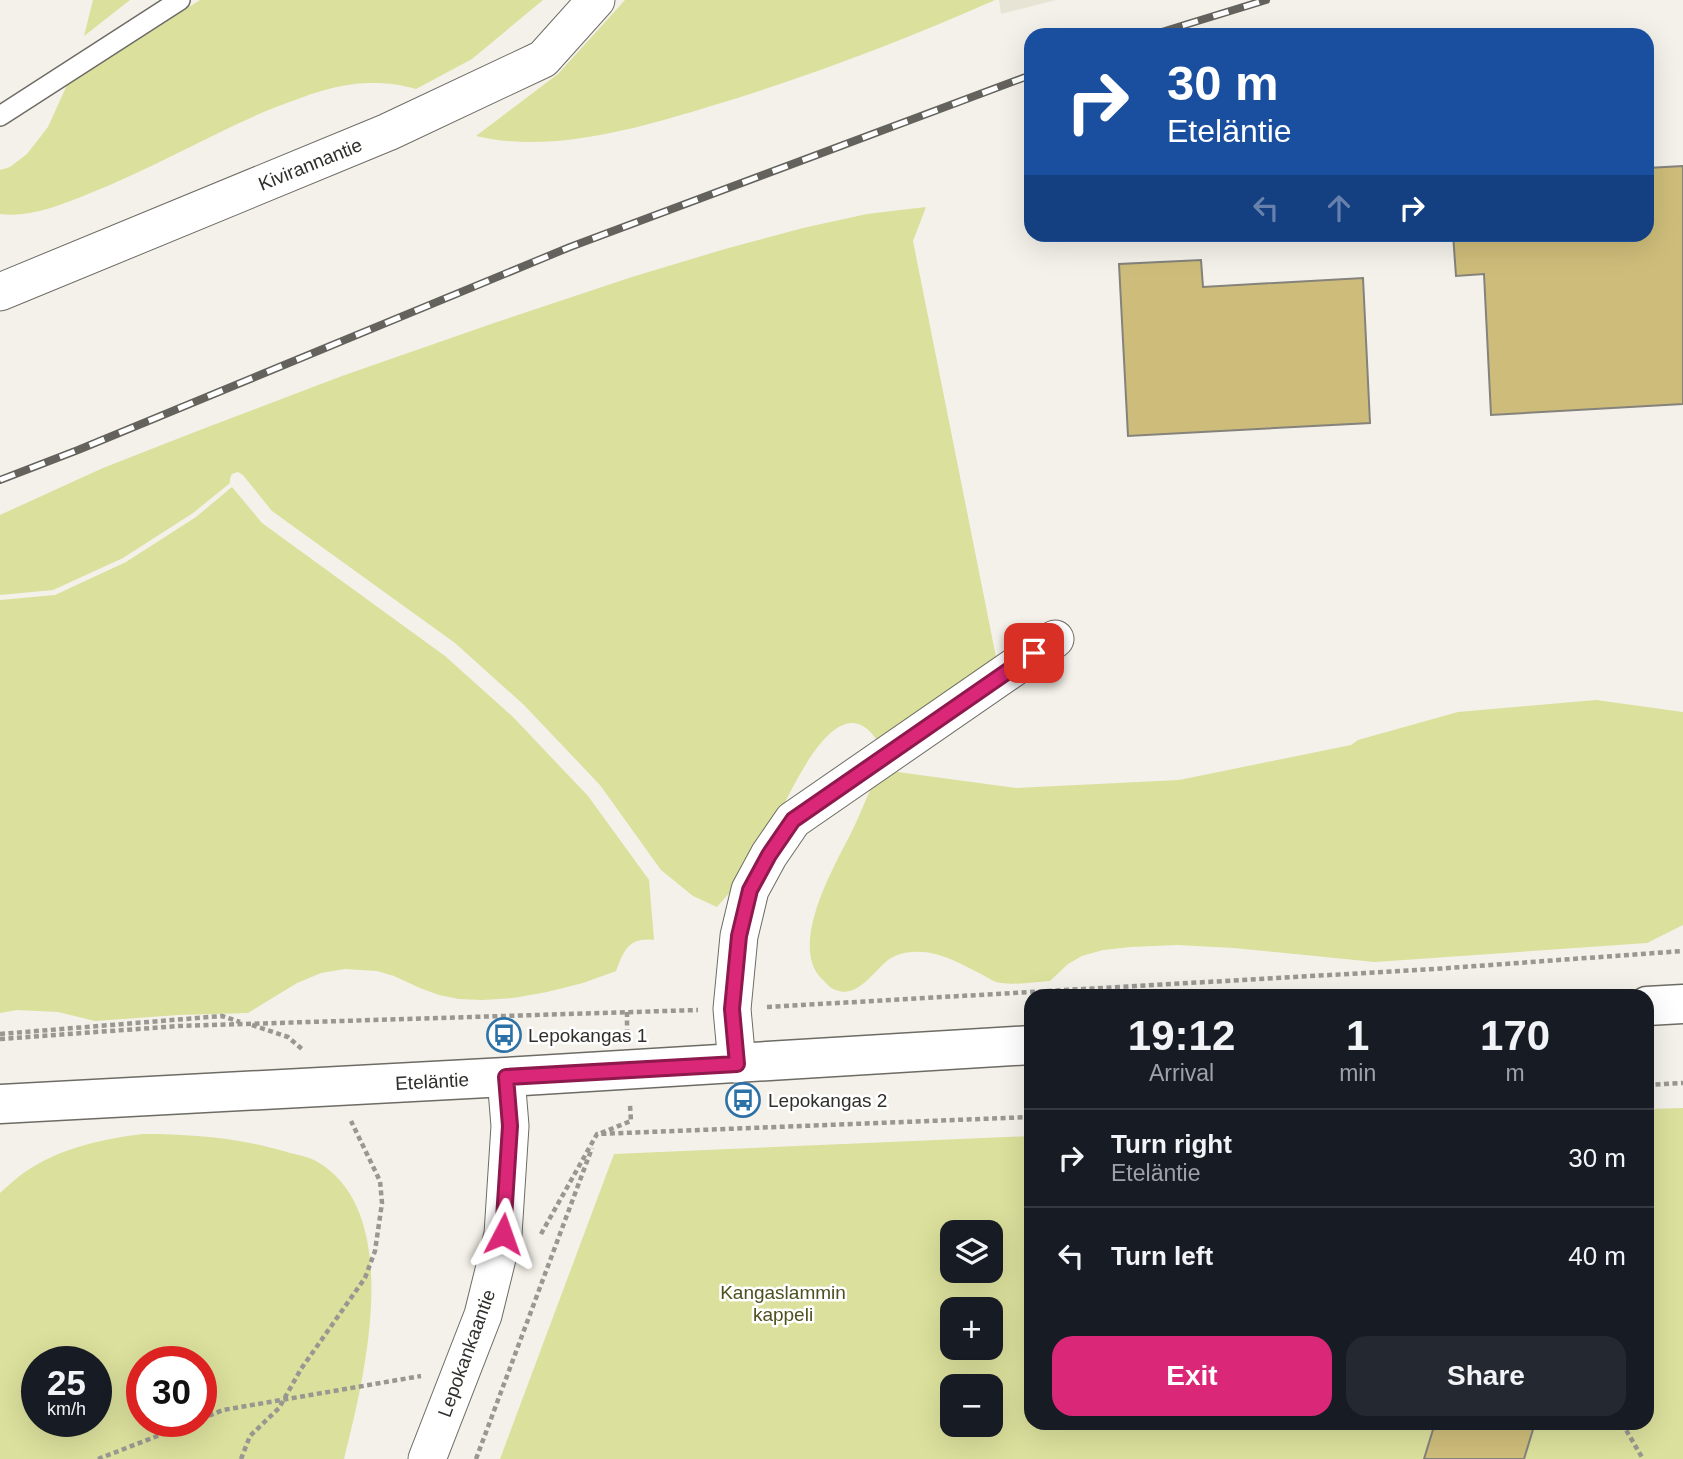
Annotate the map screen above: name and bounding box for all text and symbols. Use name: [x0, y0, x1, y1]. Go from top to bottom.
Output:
icon: right: [1052, 56, 1143, 147]
text: 30 m: [1167, 56, 1279, 110]
text: Eteläntie: [1167, 113, 1292, 149]
street label: Kivirannantie: [255, 134, 365, 195]
icon: left: [1247, 189, 1285, 227]
icon: ahead: [1320, 189, 1358, 227]
icon: right: [1393, 189, 1431, 227]
pin: [1004, 623, 1064, 683]
icon: arrive: [1015, 634, 1053, 672]
text: 19:12: [1128, 1012, 1235, 1059]
text: 1: [1346, 1012, 1369, 1059]
text: 170: [1480, 1012, 1550, 1059]
bus stop icon: Lepokangas 1: [485, 1016, 523, 1054]
place label: Lepokangas 1: [528, 1025, 647, 1046]
text: Arrival: [1149, 1060, 1214, 1086]
text: min: [1339, 1060, 1376, 1086]
text: m: [1506, 1060, 1525, 1086]
street label: Eteläntie: [395, 1069, 470, 1094]
bus stop icon: Lepokangas 2: [724, 1081, 762, 1119]
place label: Lepokangas 2: [768, 1090, 887, 1111]
text: Turn right: [1111, 1129, 1232, 1159]
icon: right: [1052, 1139, 1090, 1177]
text: 30 m: [1568, 1143, 1626, 1173]
text: Eteläntie: [1111, 1160, 1201, 1186]
position arrow: [466, 1197, 540, 1271]
map controls: [940, 1220, 1003, 1437]
button: layers: [940, 1220, 1003, 1283]
icon: left: [1052, 1237, 1090, 1275]
text: Turn left: [1111, 1241, 1213, 1271]
text: 40 m: [1568, 1241, 1626, 1271]
park label: Kangaslammin kappeli: [720, 1282, 846, 1325]
street label: Lepokankaantie: [434, 1287, 499, 1420]
button: +: [940, 1297, 1003, 1360]
button: Exit: [1052, 1336, 1332, 1416]
button: Share: [1346, 1336, 1626, 1416]
speed limit sign: 30: [126, 1346, 217, 1437]
text: 25: [47, 1363, 86, 1402]
button: −: [940, 1374, 1003, 1437]
text: km/h: [47, 1399, 86, 1419]

